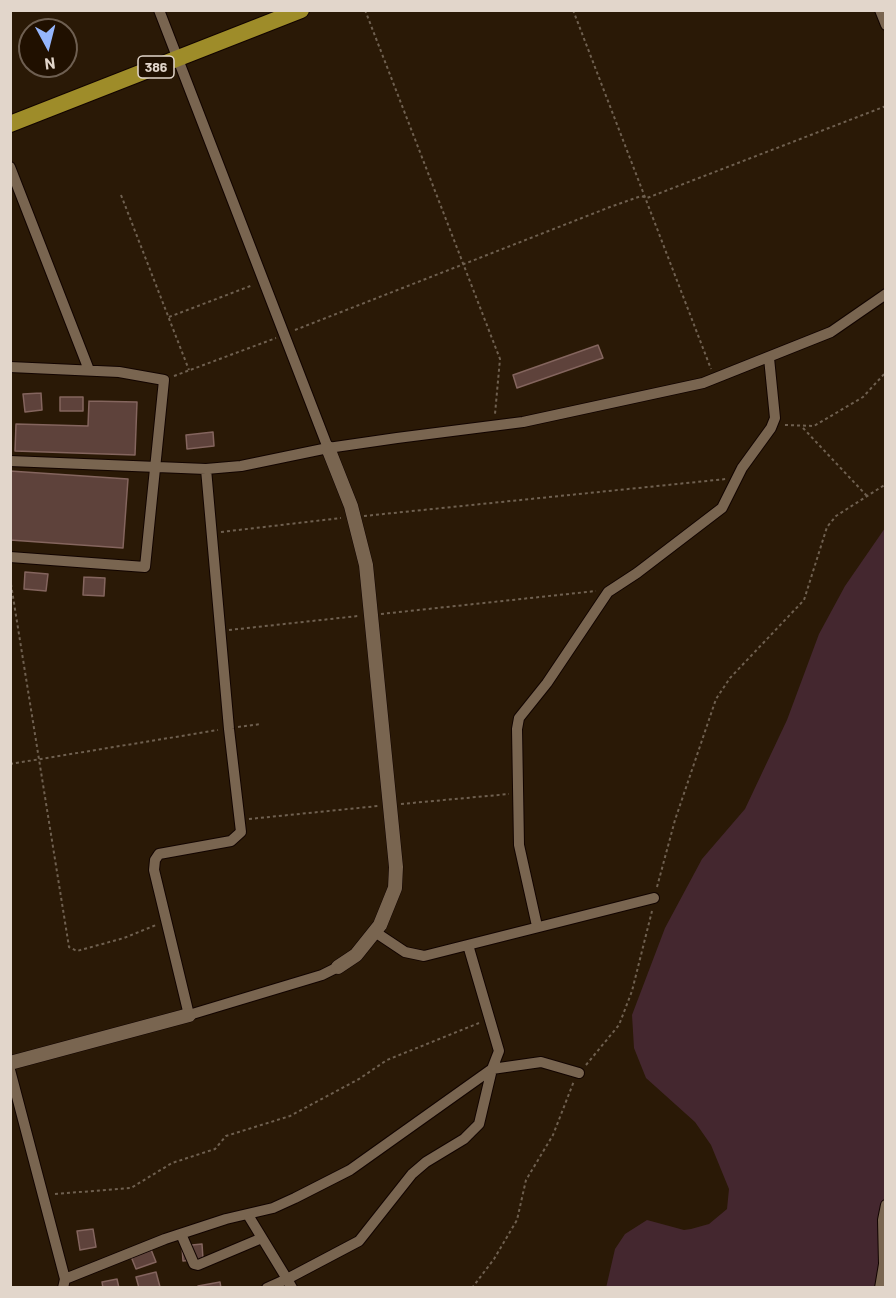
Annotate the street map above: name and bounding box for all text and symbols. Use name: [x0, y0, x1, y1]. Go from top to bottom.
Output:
north arrow: [18, 18, 78, 78]
text: N: [44, 54, 56, 74]
road number: 386: [138, 56, 174, 78]

